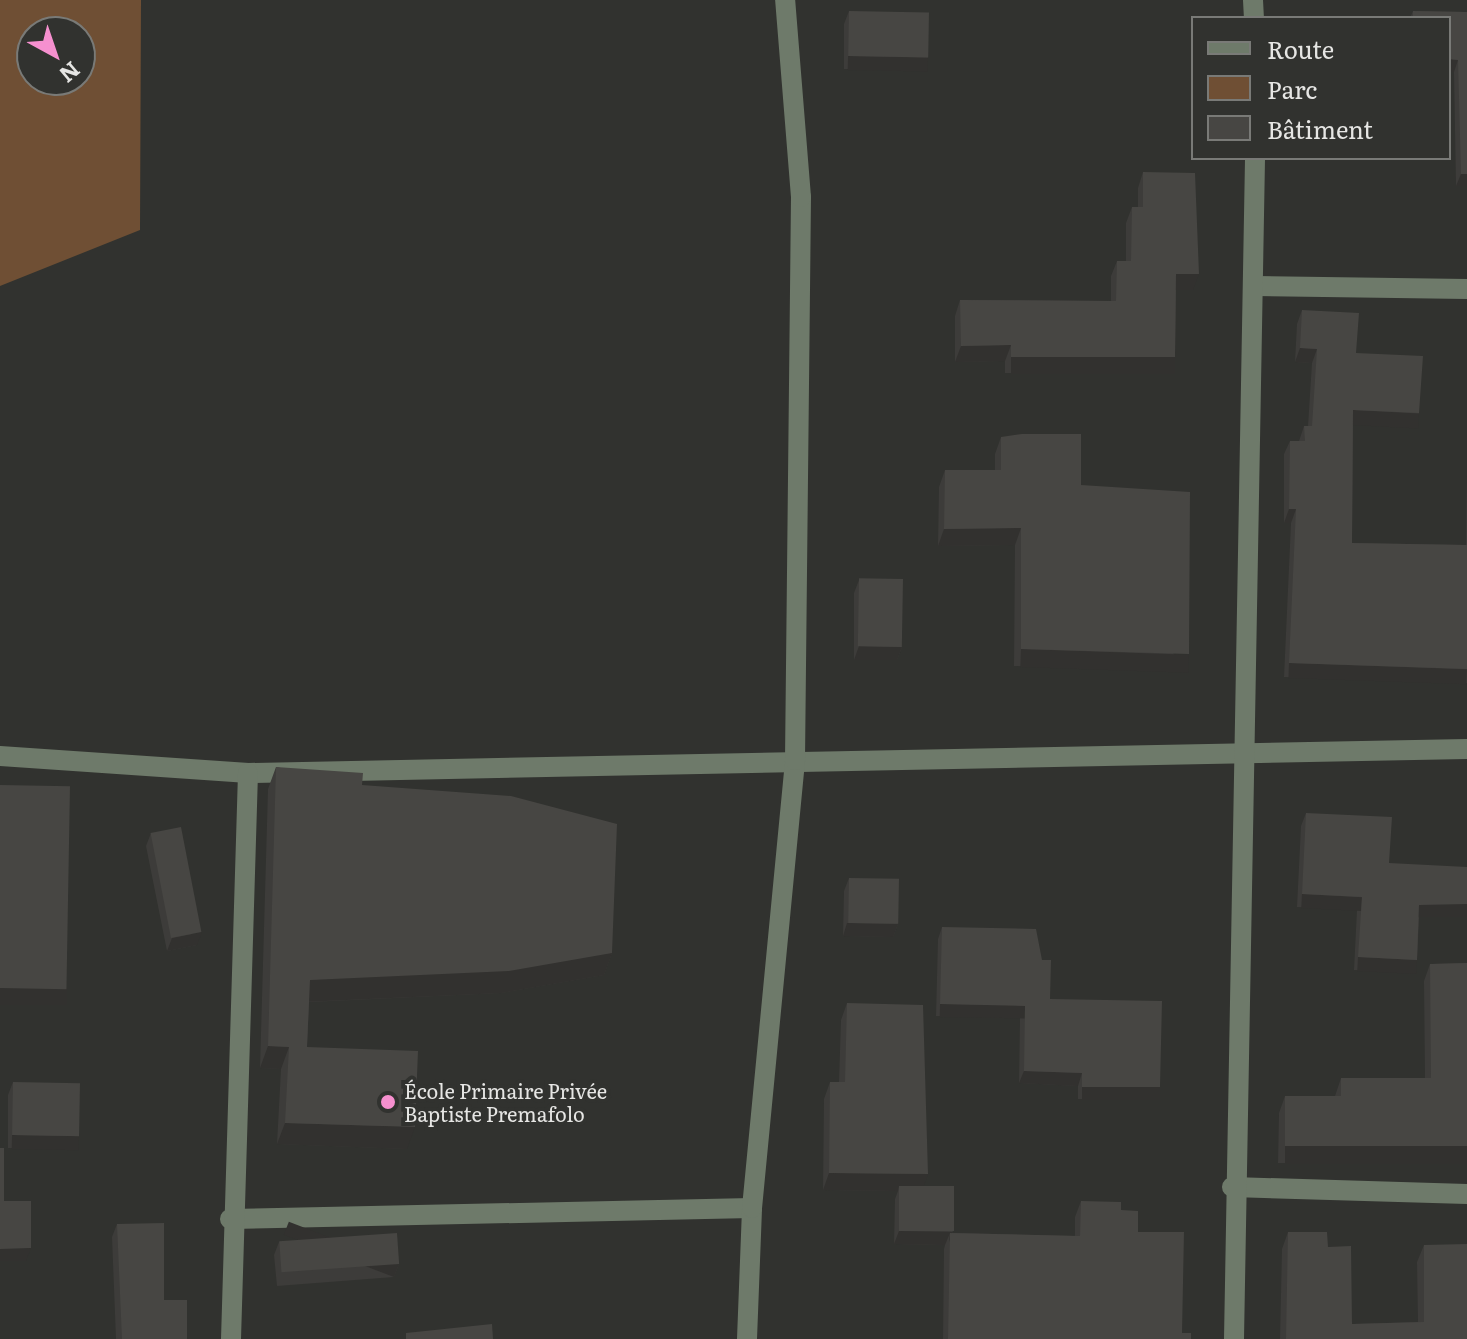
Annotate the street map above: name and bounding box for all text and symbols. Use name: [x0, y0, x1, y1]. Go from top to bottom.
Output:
north arrow: [16, 16, 96, 96]
legend: [1191, 16, 1451, 160]
text: Route: [1267, 31, 1334, 66]
text: N: [53, 55, 88, 92]
text: Parc: [1267, 71, 1317, 106]
text: Bâtiment: [1267, 111, 1373, 146]
place label: École Primaire Privée Baptiste Premafolo: [404, 1078, 607, 1125]
marker: École Primaire Privée Baptiste Premafolo: [379, 1093, 397, 1111]

